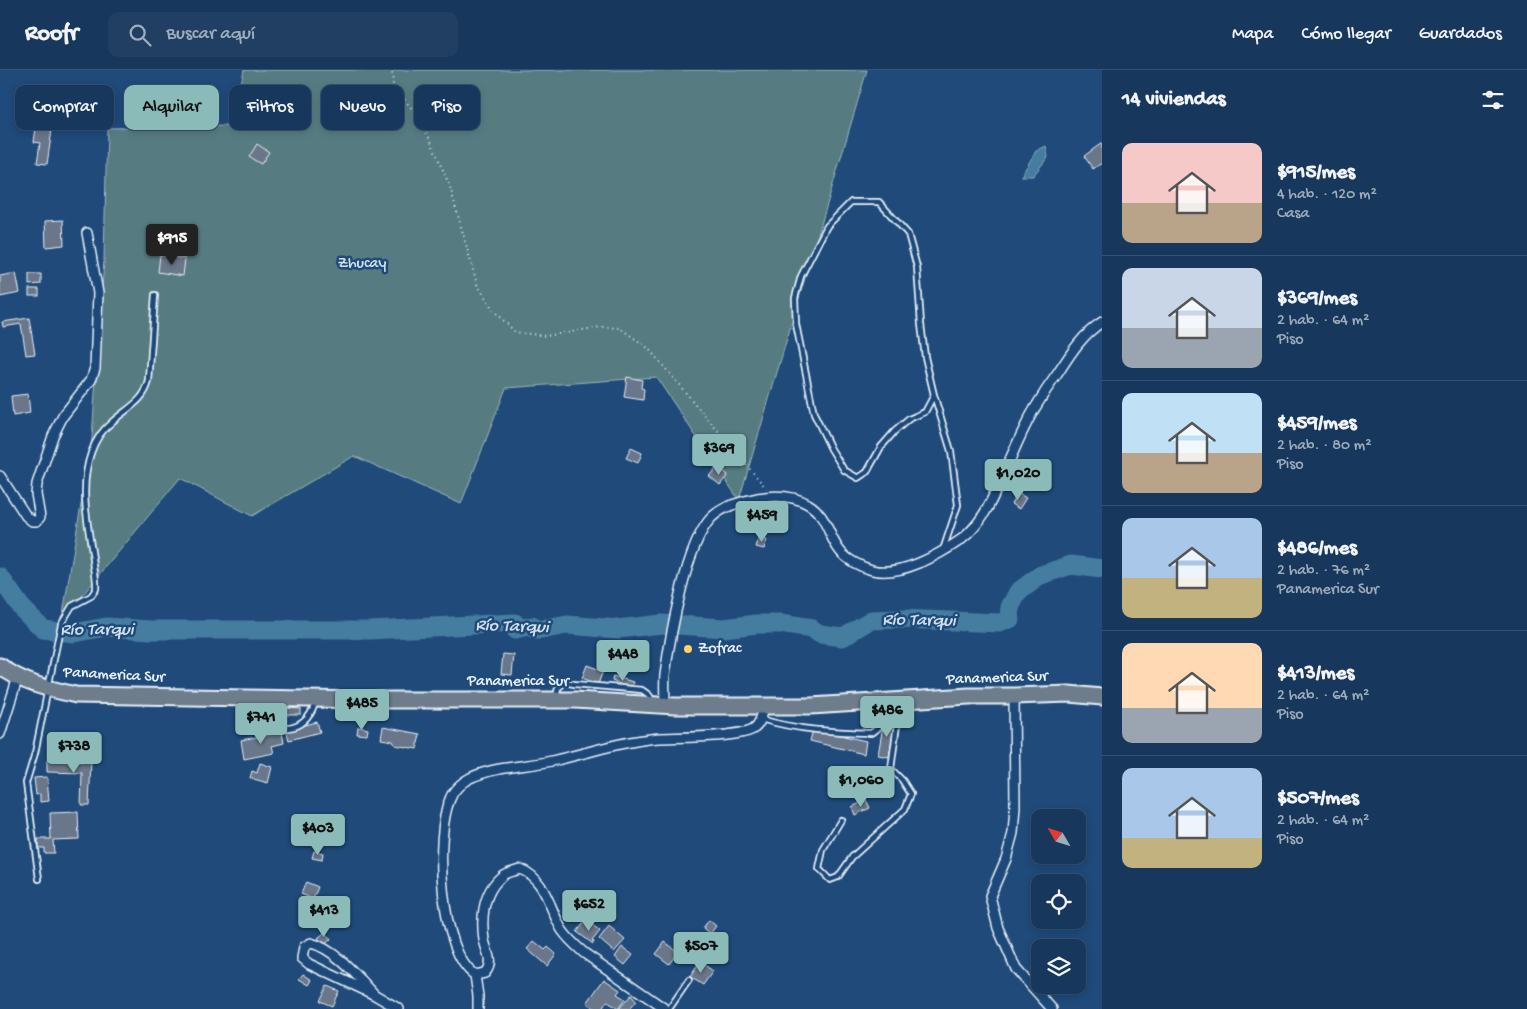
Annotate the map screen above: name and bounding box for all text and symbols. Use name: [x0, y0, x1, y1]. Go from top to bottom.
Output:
search box: [108, 12, 458, 57]
text: Roofr: [25, 20, 78, 49]
icon: search: [126, 21, 154, 49]
text: Buscar aquí: [166, 23, 255, 46]
text: Mapa: [1232, 24, 1273, 45]
text: Cómo llegar: [1301, 24, 1391, 45]
text: Guardados: [1419, 24, 1502, 45]
chip: Comprar: [15, 85, 114, 130]
chip: Alquilar: [124, 85, 219, 130]
chip: Filtros: [229, 85, 311, 130]
chip: Nuevo: [321, 85, 404, 130]
chip: Piso: [414, 85, 480, 130]
icon: filters: [1479, 86, 1507, 114]
text: 14 viviendas: [1122, 88, 1226, 113]
text: $915/mes: [1277, 161, 1355, 186]
icon: home: [1162, 163, 1222, 223]
text: 4 hab. · 120 m²: [1277, 186, 1377, 205]
text: Casa: [1277, 205, 1309, 224]
pin: $915: [142, 224, 202, 266]
text: $915: [157, 230, 187, 249]
park label: Zhucay: [338, 255, 386, 274]
text: $369/mes: [1277, 287, 1357, 312]
icon: home: [1162, 288, 1222, 348]
text: 2 hab. · 64 m²: [1277, 312, 1369, 331]
text: Piso: [1277, 331, 1304, 350]
text: $459/mes: [1277, 412, 1356, 437]
icon: home: [1162, 413, 1222, 473]
pin: $369: [689, 434, 749, 476]
text: 2 hab. · 80 m²: [1277, 437, 1372, 456]
text: $369: [703, 440, 735, 459]
text: Piso: [1277, 456, 1304, 475]
pin: $1,020: [977, 458, 1059, 501]
text: $1,020: [996, 465, 1040, 484]
pin: $459: [732, 500, 792, 543]
text: $459: [746, 507, 778, 526]
text: $486/mes: [1277, 537, 1357, 562]
icon: home: [1162, 538, 1222, 598]
text: 2 hab. · 76 m²: [1277, 562, 1370, 581]
text: Panamerica Sur: [1277, 581, 1379, 600]
water label: Río Tarqui: [882, 610, 958, 632]
water label: Río Tarqui: [475, 615, 551, 639]
water label: Río Tarqui: [60, 620, 136, 641]
pin: $448: [593, 640, 653, 682]
place label: Zofrac: [698, 640, 742, 659]
marker: Zofrac: [682, 643, 694, 655]
text: $448: [607, 646, 639, 665]
text: $413/mes: [1277, 662, 1354, 687]
icon: home: [1162, 663, 1222, 723]
street label: Panamerica Sur: [62, 664, 167, 688]
street label: Panamerica Sur: [945, 668, 1049, 690]
street label: Panamerica Sur: [466, 673, 570, 692]
text: 2 hab. · 64 m²: [1277, 687, 1369, 706]
pin: $485: [332, 688, 392, 731]
text: $485: [346, 695, 378, 714]
pin: $486: [857, 696, 917, 738]
pin: $741: [231, 702, 291, 745]
text: $486: [871, 702, 903, 721]
text: Piso: [1277, 706, 1304, 725]
text: $741: [246, 709, 276, 728]
pin: $738: [44, 732, 104, 774]
text: $738: [58, 738, 90, 757]
pin: $1,060: [820, 766, 902, 808]
text: $1,060: [839, 772, 883, 791]
text: $507/mes: [1277, 787, 1359, 812]
icon: home: [1162, 788, 1222, 848]
north arrow: [1031, 809, 1086, 864]
map controls: [1031, 809, 1086, 994]
text: 2 hab. · 64 m²: [1277, 812, 1369, 831]
pin: $403: [288, 814, 348, 856]
text: $403: [302, 820, 334, 839]
text: Piso: [1277, 831, 1304, 850]
button: locate: [1031, 874, 1086, 929]
pin: $652: [559, 890, 619, 932]
pin: $413: [294, 896, 354, 938]
text: $652: [573, 896, 605, 915]
text: $413: [309, 902, 339, 921]
pin: $507: [671, 932, 731, 974]
text: $507: [684, 938, 718, 957]
button: layers: [1031, 939, 1086, 994]

